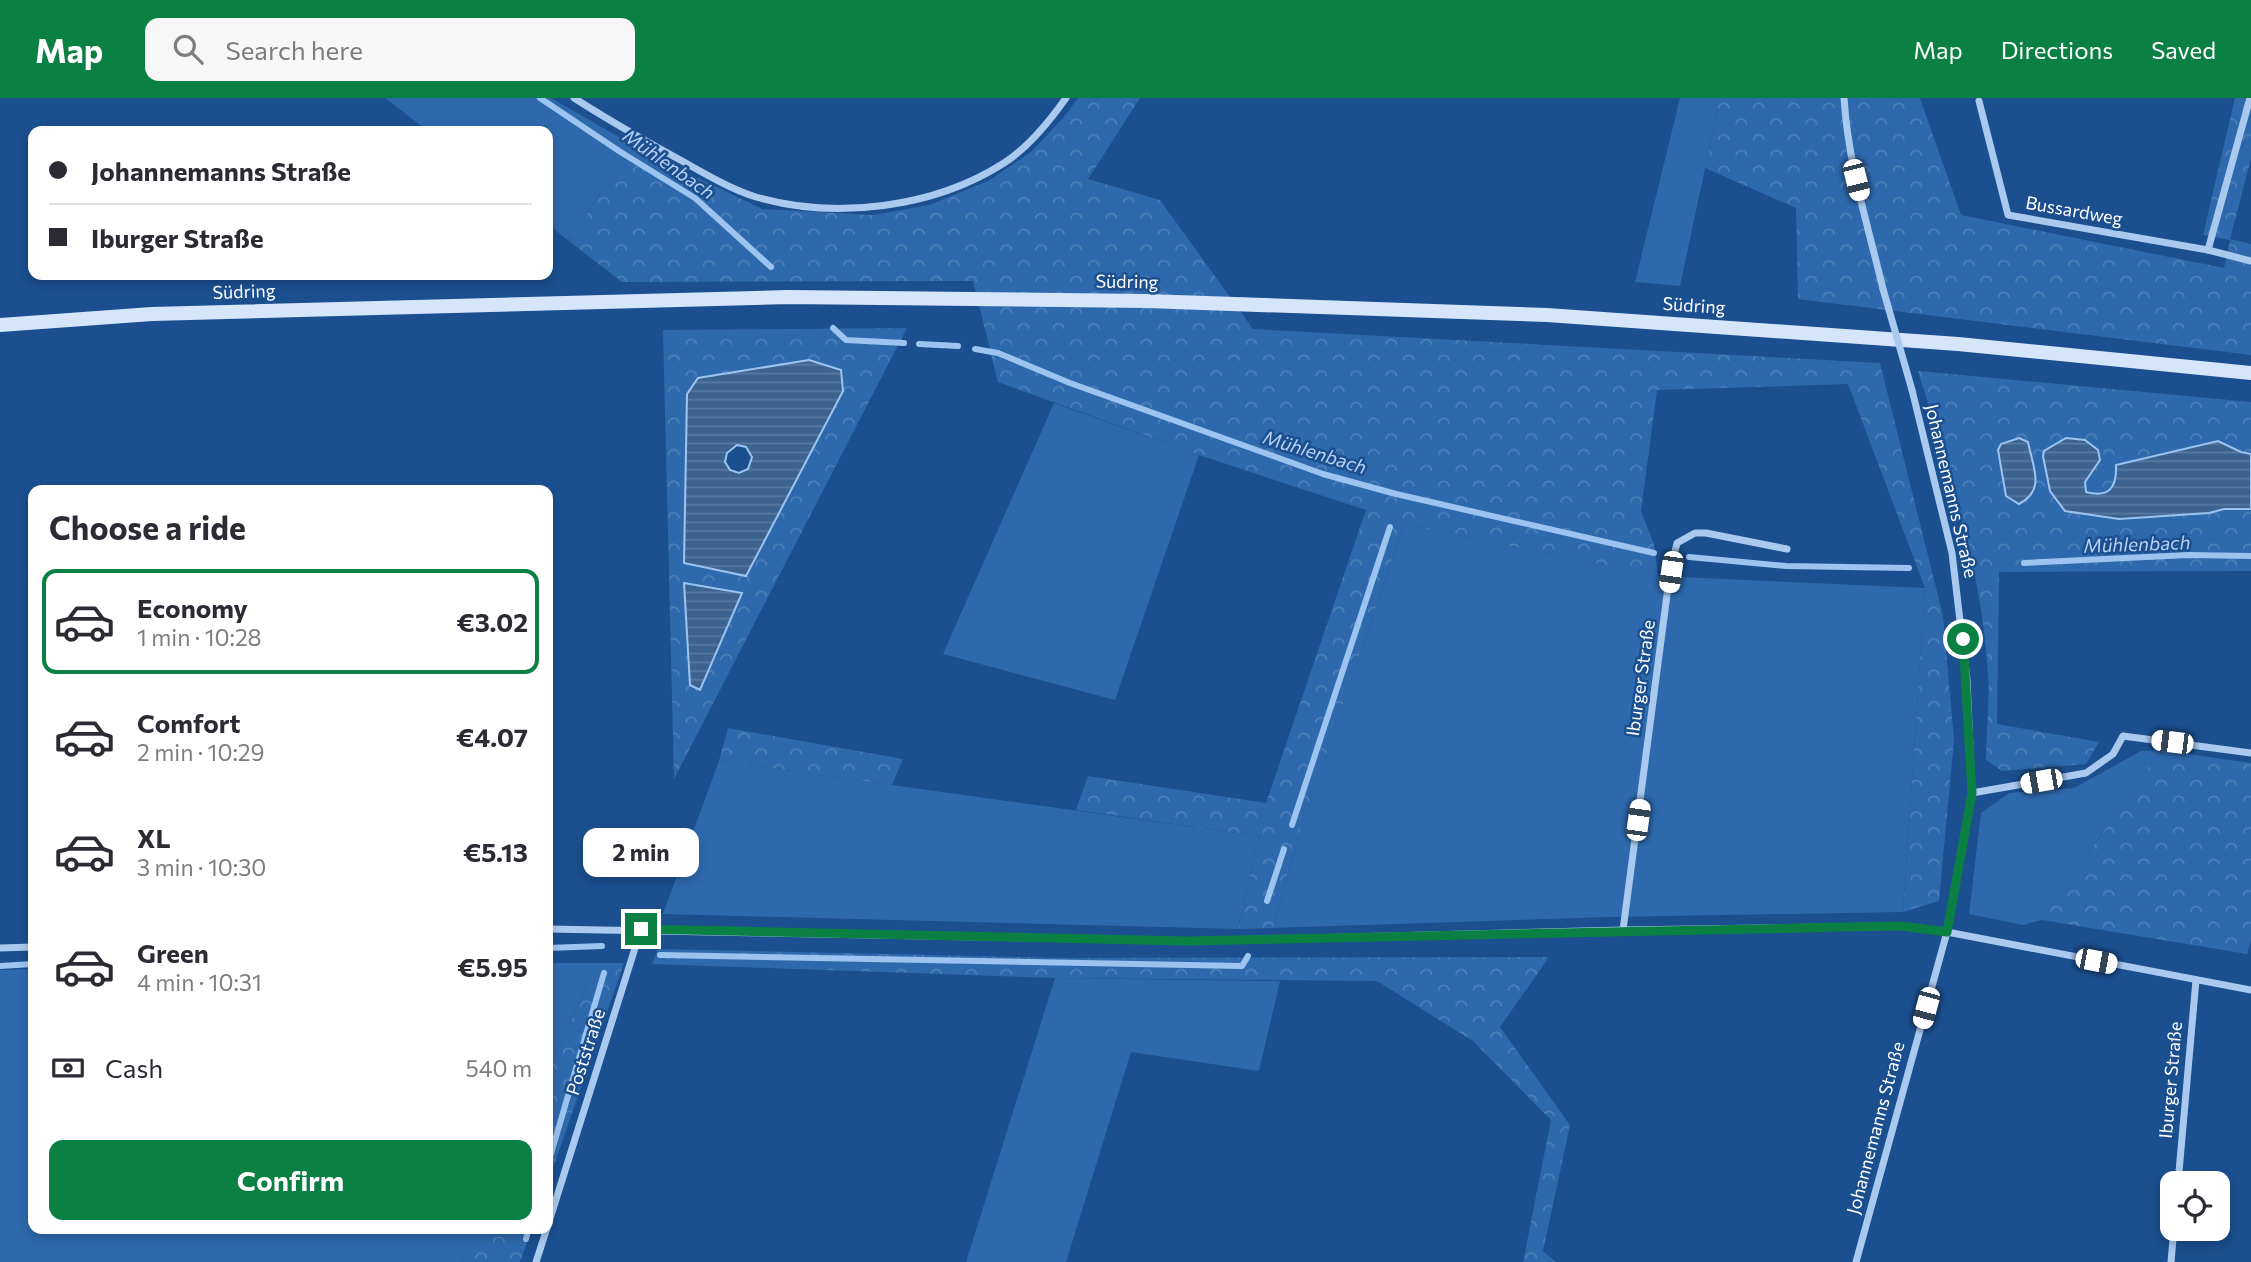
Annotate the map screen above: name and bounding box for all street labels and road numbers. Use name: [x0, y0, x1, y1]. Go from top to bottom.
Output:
street label: Bussardweg: [2024, 191, 2125, 229]
street label: Südring: [1095, 269, 1159, 293]
street label: Südring: [212, 279, 276, 303]
street label: Südring: [1662, 292, 1726, 318]
street label: Johannemanns Straße: [1921, 402, 1983, 580]
street label: Iburger Straße: [1621, 618, 1659, 737]
street label: Poststraße: [561, 1006, 609, 1098]
street label: Iburger Straße: [2154, 1021, 2186, 1139]
street label: Johannemanns Straße: [1841, 1039, 1909, 1216]

